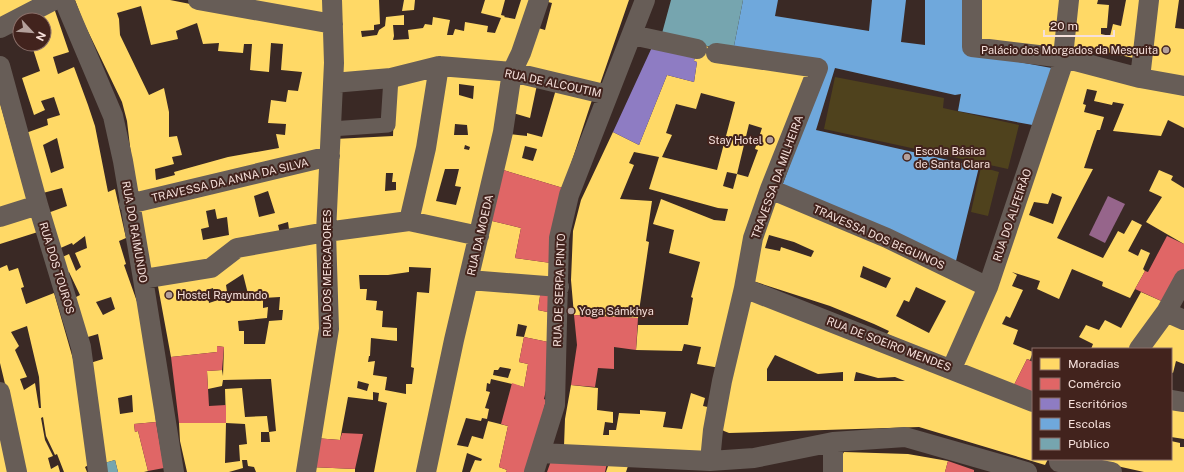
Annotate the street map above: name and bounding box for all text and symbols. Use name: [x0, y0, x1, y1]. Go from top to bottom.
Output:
north arrow: [12, 12, 52, 52]
scale bar: [1044, 12, 1114, 38]
text: 20 m: [1050, 19, 1078, 33]
text: N: [34, 30, 48, 43]
place label: Palácio dos Morgados da Mesquita: [981, 44, 1158, 56]
marker: Palácio dos Morgados da Mesquita: [1161, 45, 1171, 55]
street label: RUA DE ALCOUTIM: [503, 67, 603, 99]
street label: TRAVESSA DA MILHEIRA: [749, 113, 805, 240]
place label: Stay Hotel: [708, 134, 762, 146]
marker: Stay Hotel: [765, 135, 775, 145]
place label: Escola Básica de Santa Clara: [915, 145, 990, 170]
marker: Escola Básica de Santa Clara: [902, 152, 912, 162]
street label: TRAVESSA DA ANNA DA SILVA: [150, 156, 310, 204]
street label: RUA DO ALFEIRÃO: [991, 167, 1033, 263]
street label: RUA DO RAIMUNDO: [120, 180, 150, 284]
street label: RUA DA MOEDA: [465, 193, 495, 277]
street label: TRAVESSA DOS BEGUINOS: [811, 203, 947, 271]
street label: RUA DOS MERCADORES: [321, 209, 333, 337]
street label: RUA DOS TOUROS: [37, 221, 77, 315]
street label: RUA DE SERPA PINTO: [551, 233, 567, 347]
place label: Hostel Raymundo: [177, 289, 268, 301]
marker: Hostel Raymundo: [164, 290, 174, 300]
place label: Yoga Sámkhya: [579, 305, 654, 317]
marker: Yoga Sámkhya: [566, 306, 576, 316]
street label: RUA DE SOEIRO MENDES: [825, 315, 953, 373]
legend: [1032, 348, 1172, 460]
text: Moradias: [1068, 357, 1119, 371]
text: Comércio: [1068, 377, 1121, 391]
text: Escritórios: [1068, 397, 1127, 411]
text: Escolas: [1068, 417, 1111, 431]
text: Público: [1068, 437, 1110, 451]

